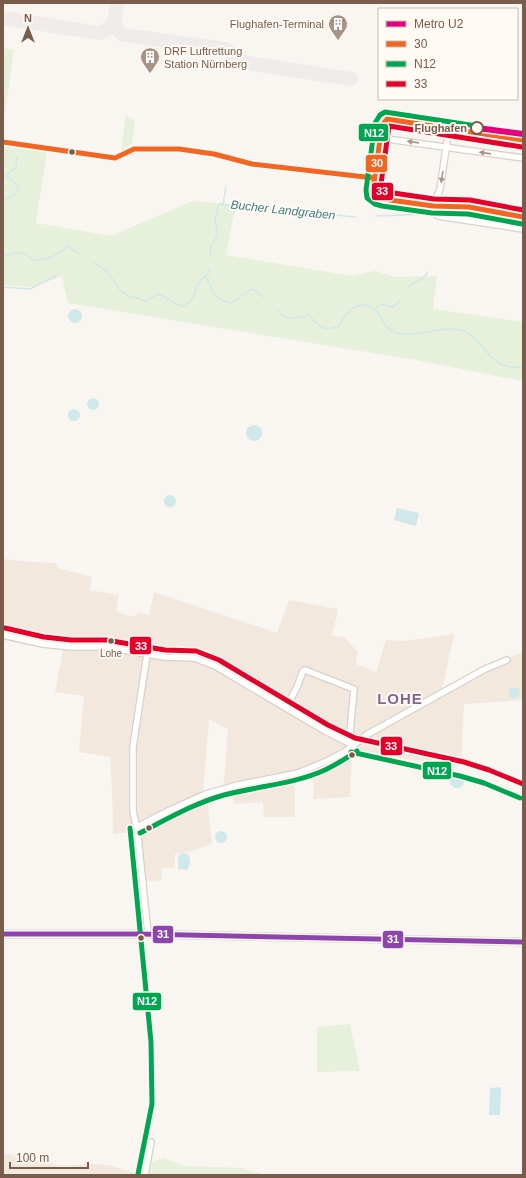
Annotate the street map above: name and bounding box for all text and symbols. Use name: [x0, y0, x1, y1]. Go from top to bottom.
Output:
north arrow: [8, 8, 48, 48]
legend: [378, 8, 518, 100]
text: N: [24, 12, 32, 24]
building icon: Flughafen-Terminal: [327, 13, 349, 41]
text: Metro U2: [414, 17, 464, 31]
place label: Flughafen-Terminal: [230, 18, 324, 30]
text: 30: [414, 37, 428, 51]
place label: DRF Luftrettung Station Nürnberg: [164, 45, 247, 70]
building icon: DRF Luftrettung Station Nürnberg: [139, 46, 161, 74]
text: N12: [414, 57, 436, 71]
text: 33: [414, 77, 428, 91]
marker: Flughafen: [470, 121, 484, 135]
place label: Flughafen: [414, 122, 467, 134]
line badge: N12: [358, 123, 389, 142]
text: N12: [364, 127, 384, 139]
one-way arrow: [407, 139, 419, 145]
unlabelled marker: [67, 147, 77, 157]
one-way arrow: [479, 150, 491, 156]
line badge: 30: [365, 154, 388, 173]
text: 30: [371, 157, 383, 169]
one-way arrow: [438, 171, 444, 183]
line badge: 33: [371, 182, 394, 201]
text: 33: [376, 185, 388, 197]
water label: Bucher Landgraben: [230, 198, 336, 223]
marker: Lohe: [106, 636, 116, 646]
line badge: 33: [129, 636, 152, 655]
text: 33: [135, 640, 147, 652]
place label: Lohe: [100, 648, 123, 659]
district label: LOHE: [377, 690, 423, 707]
line badge: 33: [380, 736, 403, 756]
text: 33: [385, 740, 397, 752]
unlabelled marker: [347, 750, 357, 760]
line badge: N12: [422, 761, 452, 780]
text: N12: [427, 765, 447, 777]
unlabelled marker: [144, 823, 154, 833]
line badge: 31: [152, 925, 174, 944]
text: 31: [157, 928, 169, 940]
line badge: 31: [382, 930, 404, 949]
unlabelled marker: [136, 933, 146, 943]
text: 31: [387, 933, 399, 945]
line badge: N12: [132, 992, 162, 1011]
text: N12: [137, 995, 157, 1007]
scale bar: [10, 1144, 88, 1170]
text: 100 m: [16, 1151, 49, 1165]

